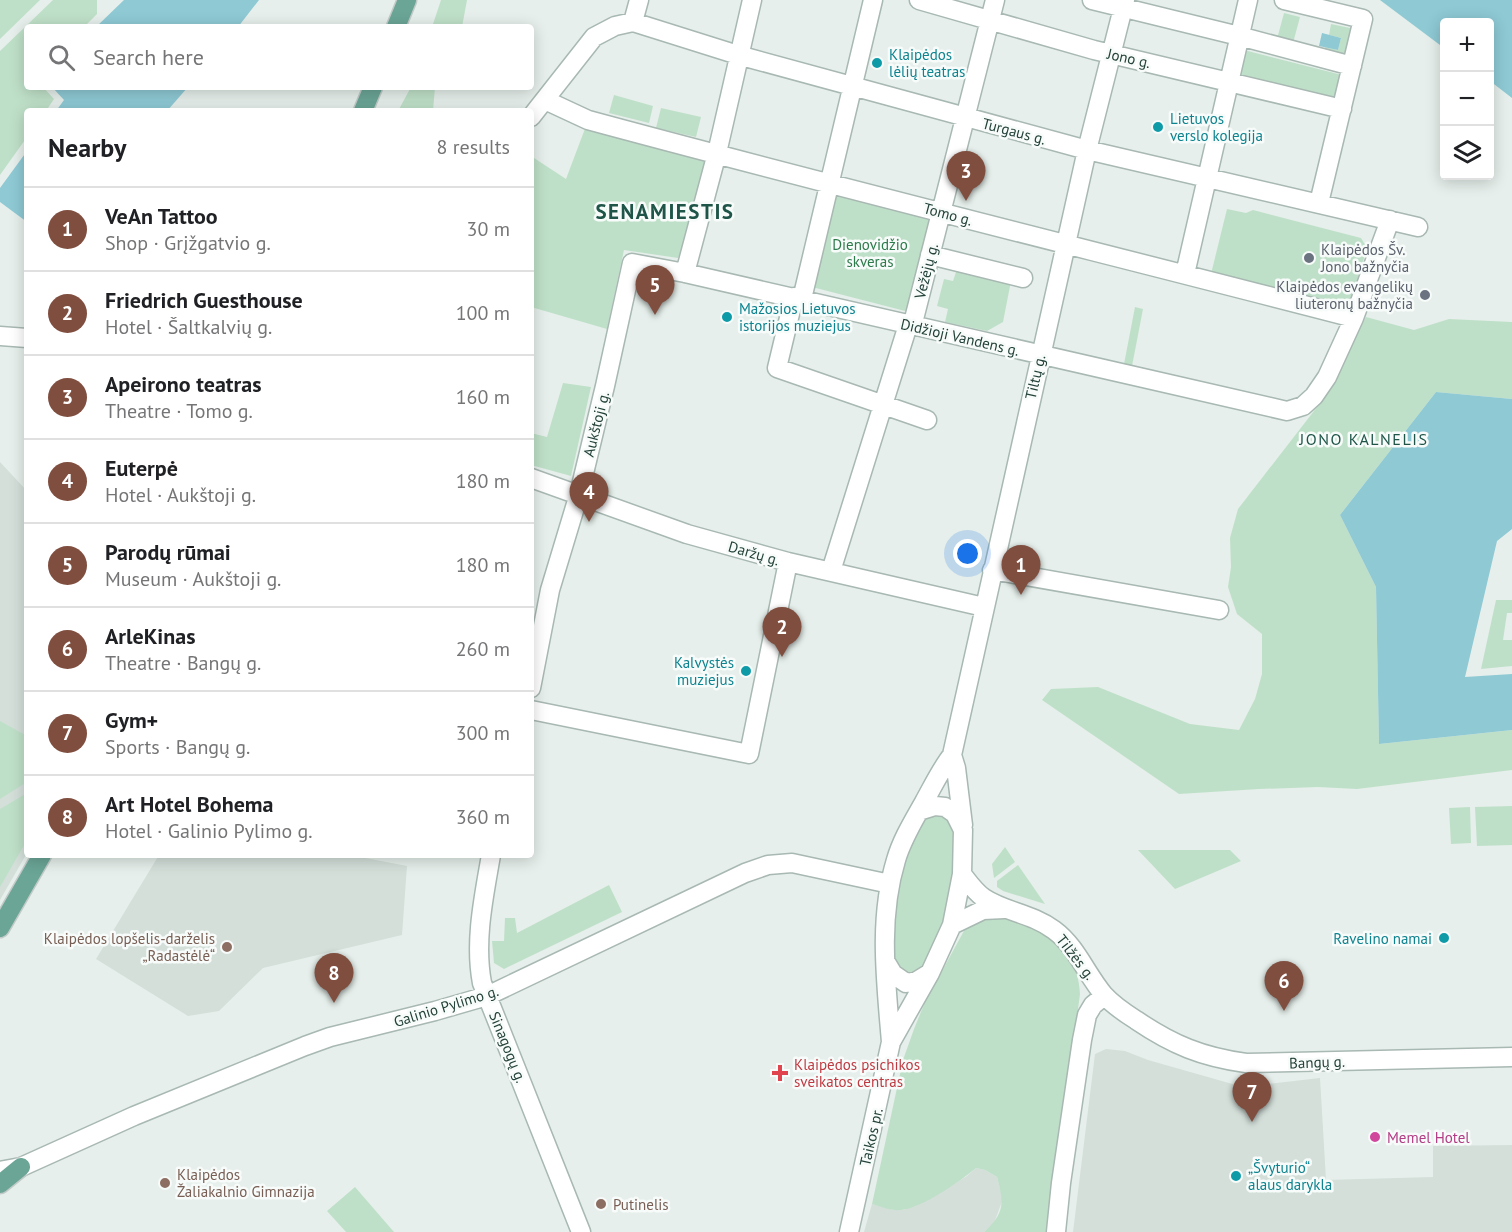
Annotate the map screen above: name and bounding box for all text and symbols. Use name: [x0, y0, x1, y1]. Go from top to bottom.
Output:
map controls: [1440, 18, 1494, 180]
button: +: [1440, 18, 1494, 72]
search box: [24, 24, 534, 90]
icon: search: [45, 41, 78, 74]
text: Search here: [93, 43, 204, 71]
street label: Jono g.: [1104, 44, 1153, 72]
place label: Klaipėdos lėlių teatras: [889, 45, 965, 81]
marker: Klaipėdos lėlių teatras: [870, 56, 884, 70]
button: −: [1440, 72, 1494, 126]
place label: Lietuvos verslo kolegija: [1170, 109, 1263, 145]
street label: Turgaus g.: [980, 113, 1048, 149]
marker: Lietuvos verslo kolegija: [1151, 120, 1165, 134]
button: layers: [1440, 126, 1494, 180]
text: Nearby: [48, 131, 126, 164]
text: 8 results: [437, 134, 510, 160]
pin: 3: [946, 152, 986, 201]
district label: SENAMIESTIS: [595, 198, 735, 225]
street label: Tomo g.: [921, 198, 975, 230]
text: VeAn Tattoo: [105, 202, 218, 230]
text: 1: [62, 216, 73, 242]
text: 30 m: [467, 216, 510, 242]
text: Shop · Grįžgatvio g.: [105, 230, 271, 256]
park label: Dienovidžio skveras: [832, 235, 908, 271]
place label: Klaipėdos Šv. Jono bažnyčia: [1320, 240, 1409, 276]
street label: Vežėjų g.: [910, 241, 942, 302]
marker: Klaipėdos Šv. Jono bažnyčia: [1302, 251, 1316, 265]
pin: 5: [636, 266, 674, 315]
place label: Klaipėdos evangelikų liuteronų bažnyčia: [1276, 277, 1413, 313]
text: Friedrich Guesthouse: [105, 286, 303, 314]
marker: Klaipėdos evangelikų liuteronų bažnyčia: [1418, 288, 1432, 302]
place label: Mažosios Lietuvos istorijos muziejus: [739, 299, 856, 335]
text: 2: [62, 300, 73, 326]
text: 100 m: [456, 300, 510, 326]
marker: Mažosios Lietuvos istorijos muziejus: [720, 310, 734, 324]
text: Hotel · Šaltkalvių g.: [105, 314, 272, 340]
street label: Didžioji Vandens g.: [899, 314, 1021, 360]
street label: Tiltų g.: [1021, 353, 1049, 401]
text: Apeirono teatras: [105, 370, 261, 398]
text: 3: [62, 384, 73, 410]
text: 160 m: [456, 384, 510, 410]
street label: Aukštoji g.: [579, 389, 613, 459]
text: Theatre · Tomo g.: [105, 398, 253, 424]
district label: JONO KALNELIS: [1299, 429, 1428, 449]
text: Euterpė: [105, 454, 178, 482]
text: 4: [62, 468, 73, 494]
text: 180 m: [456, 468, 510, 494]
pin: 4: [570, 472, 608, 522]
text: Hotel · Aukštoji g.: [105, 482, 256, 508]
street label: Daržų g.: [726, 537, 782, 569]
text: Parodų rūmai: [105, 538, 231, 566]
your location: [953, 539, 982, 568]
pin: 1: [1002, 546, 1040, 595]
text: 5: [62, 552, 73, 578]
text: 180 m: [456, 552, 510, 578]
text: Museum · Aukštoji g.: [105, 566, 281, 592]
pin: 2: [762, 608, 802, 657]
text: ArleKinas: [105, 622, 195, 650]
text: 6: [62, 636, 73, 662]
text: 260 m: [456, 636, 510, 662]
text: Theatre · Bangų g.: [105, 650, 261, 676]
place label: Kalvystės muziejus: [674, 653, 734, 689]
marker: Kalvystės muziejus: [739, 664, 753, 678]
text: Gym+: [105, 706, 158, 734]
text: 7: [62, 720, 73, 746]
text: 300 m: [456, 720, 510, 746]
text: Sports · Bangų g.: [105, 734, 250, 760]
text: Art Hotel Bohema: [105, 790, 273, 818]
text: 8: [62, 804, 73, 830]
text: 360 m: [456, 804, 510, 830]
text: Hotel · Galinio Pylimo g.: [105, 818, 312, 844]
place label: Klaipėdos lopšelis-darželis „Radastėlė“: [44, 929, 215, 965]
place label: Ravelino namai: [1333, 929, 1432, 948]
street label: Tilžės g.: [1052, 931, 1100, 983]
marker: Ravelino namai: [1437, 931, 1451, 945]
marker: Klaipėdos lopšelis-darželis „Radastėlė“: [220, 940, 234, 954]
pin: 8: [314, 954, 354, 1003]
pin: 6: [1264, 962, 1304, 1011]
street label: Galinio Pylimo g.: [391, 981, 501, 1031]
street label: Sinagogų g.: [485, 1009, 531, 1085]
street label: Bangų g.: [1289, 1052, 1345, 1072]
place label: Klaipėdos psichikos sveikatos centras: [794, 1055, 920, 1091]
marker: Klaipėdos psichikos sveikatos centras: [771, 1064, 789, 1082]
pin: 7: [1232, 1072, 1272, 1122]
street label: Taikos pr.: [855, 1106, 887, 1168]
place label: Memel Hotel: [1387, 1128, 1470, 1147]
marker: Memel Hotel: [1368, 1130, 1382, 1144]
place label: „Švyturio“ alaus darykla: [1248, 1158, 1332, 1194]
place label: Klaipėdos Žaliakalnio Gimnazija: [177, 1165, 315, 1201]
marker: „Švyturio“ alaus darykla: [1229, 1169, 1243, 1183]
marker: Klaipėdos Žaliakalnio Gimnazija: [158, 1176, 172, 1190]
place label: Putinelis: [613, 1195, 669, 1214]
marker: Putinelis: [594, 1197, 608, 1211]

